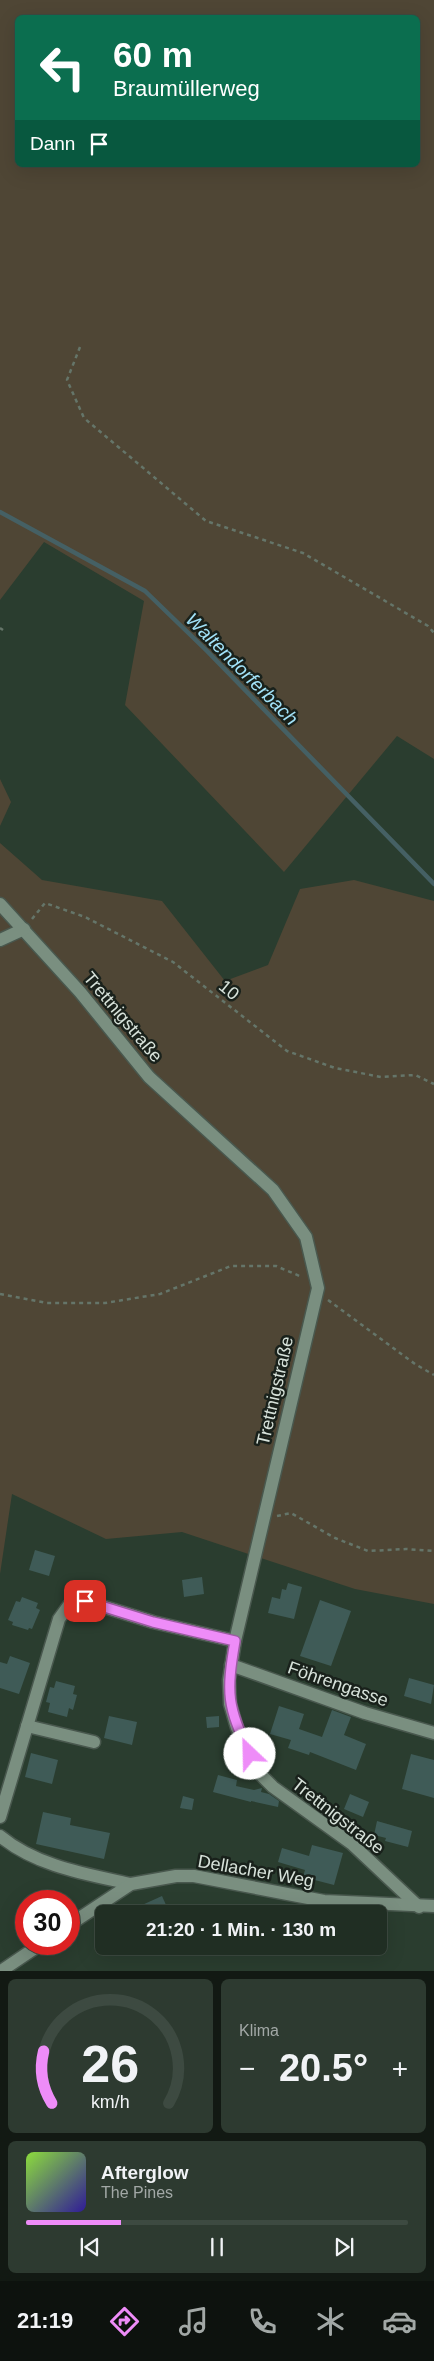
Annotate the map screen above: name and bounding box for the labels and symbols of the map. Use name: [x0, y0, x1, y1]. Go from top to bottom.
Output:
water label: Waltendorferbach: [182, 609, 302, 729]
street label: Trettnigstraße: [80, 968, 166, 1066]
street label: 10: [215, 976, 243, 1004]
street label: Trettnigstraße: [253, 1334, 297, 1448]
pin: [64, 1580, 106, 1622]
street label: Föhrengasse: [285, 1657, 391, 1711]
position arrow: [223, 1727, 275, 1779]
street label: Trettnigstraße: [288, 1774, 388, 1858]
street label: Dellacher Weg: [196, 1851, 316, 1891]
speed limit sign: 30: [15, 1890, 80, 1955]

